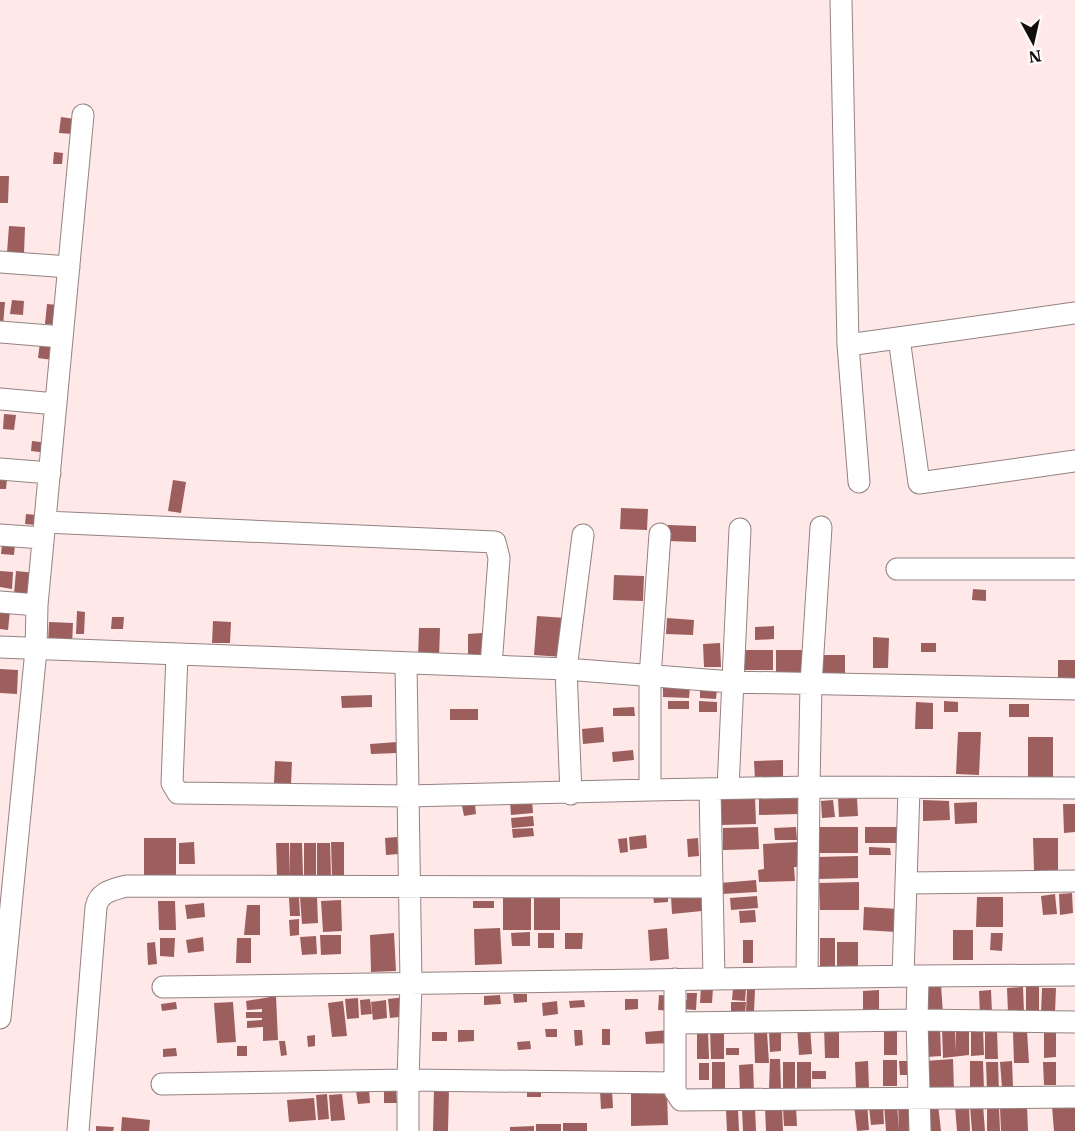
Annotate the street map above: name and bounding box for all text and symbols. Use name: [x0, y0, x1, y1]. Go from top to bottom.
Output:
north arrow: [1003, 12, 1063, 72]
text: N: [1027, 46, 1043, 68]

